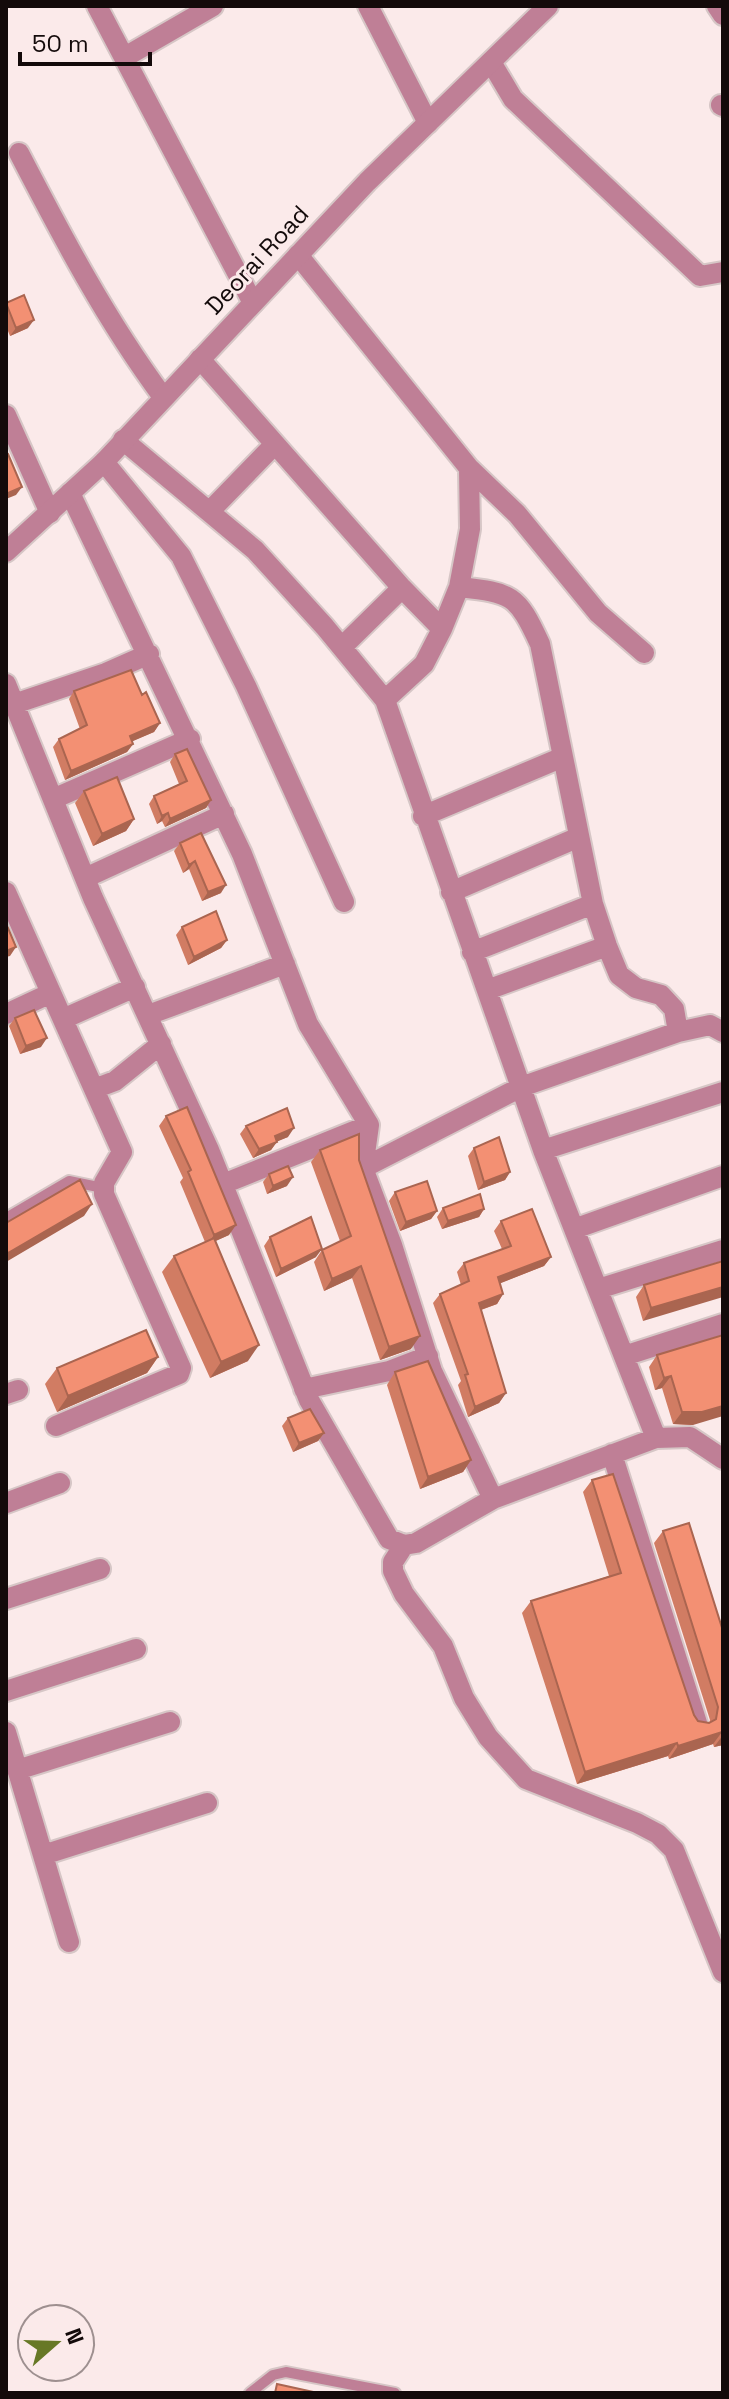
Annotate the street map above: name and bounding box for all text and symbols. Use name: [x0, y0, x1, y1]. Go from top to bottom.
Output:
scale bar: [20, 16, 150, 66]
text: 50 m: [32, 28, 89, 59]
street label: Deorai Road: [198, 198, 315, 321]
north arrow: [16, 2303, 96, 2383]
text: N: [59, 2324, 90, 2348]

